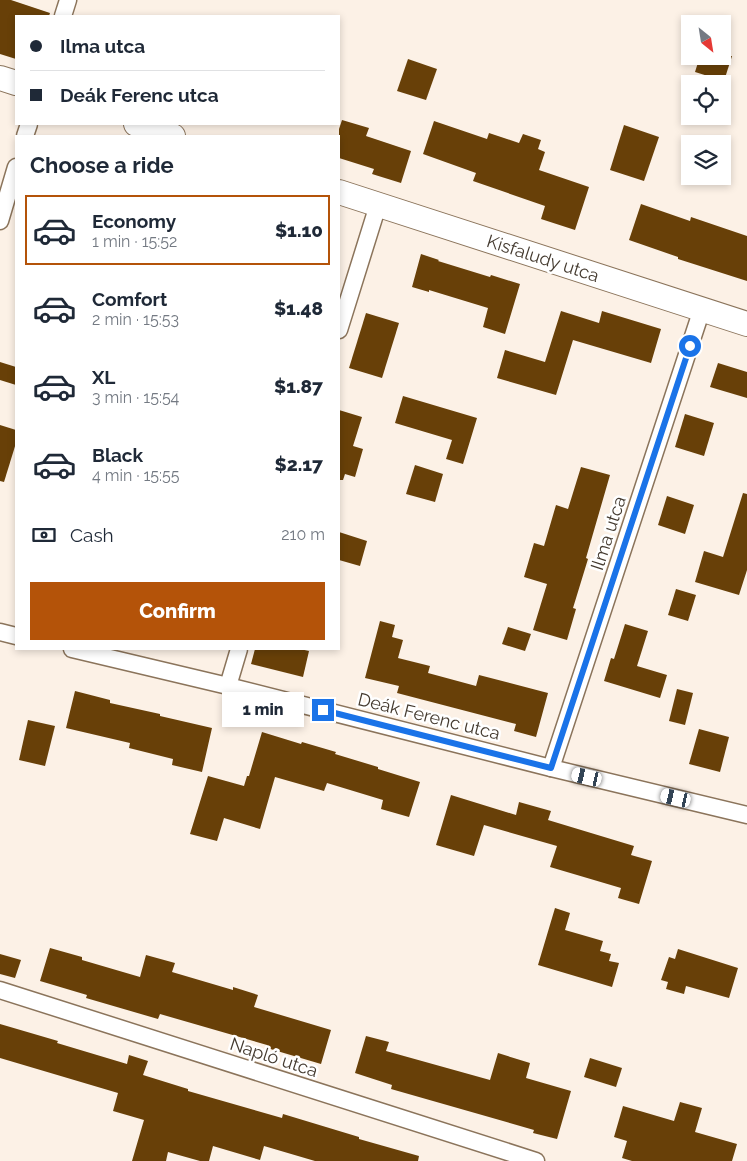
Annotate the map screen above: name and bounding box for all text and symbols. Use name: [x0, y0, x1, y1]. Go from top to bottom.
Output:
north arrow: [681, 15, 731, 65]
map controls: [681, 15, 731, 185]
text: Ilma utca: [60, 35, 145, 57]
button: locate: [681, 75, 731, 125]
text: Deák Ferenc utca: [60, 84, 219, 106]
button: layers: [681, 135, 731, 185]
text: Choose a ride: [30, 152, 174, 178]
icon: car: [32, 208, 77, 253]
text: Economy: [92, 210, 176, 232]
text: $1.10: [275, 219, 323, 241]
street label: Kisfaludy utca: [484, 230, 602, 286]
text: 1 min · 15:52: [92, 232, 177, 251]
icon: car: [32, 286, 77, 331]
text: Comfort: [92, 288, 167, 310]
text: $1.48: [274, 297, 323, 319]
text: 2 min · 15:53: [92, 310, 179, 329]
route start: [679, 335, 701, 357]
icon: car: [32, 364, 77, 409]
text: XL: [92, 366, 115, 388]
text: $1.87: [274, 375, 323, 397]
text: 3 min · 15:54: [92, 388, 179, 407]
icon: car: [32, 442, 77, 487]
text: Black: [92, 444, 143, 466]
text: $2.17: [274, 453, 323, 475]
text: 4 min · 15:55: [92, 466, 180, 485]
street label: Ilma utca: [586, 493, 630, 573]
icon: cash: [30, 521, 58, 549]
text: Cash: [70, 524, 114, 546]
text: 210 m: [281, 525, 325, 544]
button: Confirm: [30, 582, 325, 640]
street label: Deák Ferenc utca: [356, 688, 502, 744]
callout: 1 min: [223, 692, 306, 728]
route end: [312, 699, 334, 721]
text: 1 min: [242, 700, 284, 719]
car: [570, 766, 603, 788]
car: [659, 787, 692, 809]
street label: Napló utca: [227, 1033, 321, 1081]

